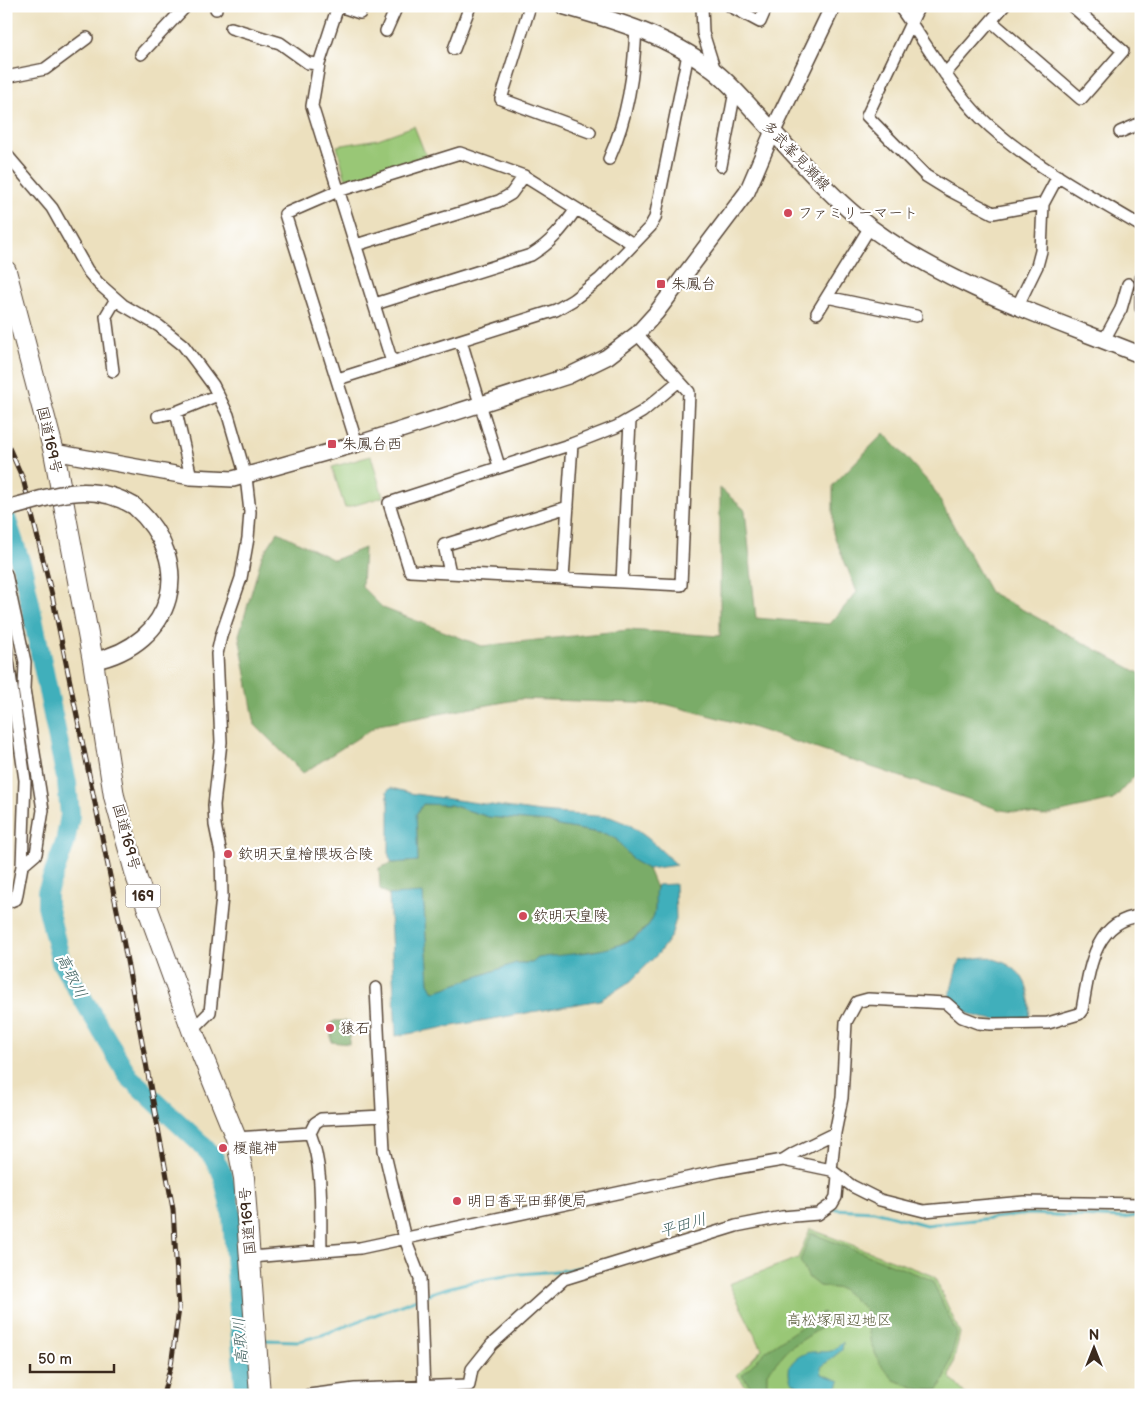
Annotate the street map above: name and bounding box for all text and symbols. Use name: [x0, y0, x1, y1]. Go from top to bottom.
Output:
street label: 多武峯見瀬線: [758, 117, 834, 195]
place label: ファミリーマート: [798, 204, 918, 223]
marker: ファミリーマート: [782, 207, 794, 219]
place label: 朱鳳台: [671, 275, 716, 294]
marker: 朱鳳台: [655, 278, 667, 290]
street label: 国道169号: [32, 404, 66, 476]
place label: 朱鳳台西: [342, 435, 402, 454]
marker: 朱鳳台西: [326, 438, 338, 450]
street label: 国道169号: [108, 801, 144, 873]
place label: 欽明天皇檜隈坂合陵: [238, 845, 373, 864]
marker: 欽明天皇檜隈坂合陵: [222, 848, 234, 860]
road number: 169: [126, 884, 160, 908]
place label: 欽明天皇陵: [533, 907, 608, 926]
marker: 欽明天皇陵: [517, 910, 529, 922]
water label: 高取川: [52, 950, 90, 1002]
place label: 猿石: [340, 1019, 370, 1038]
marker: 猿石: [324, 1022, 336, 1034]
place label: 榎龍神: [233, 1139, 278, 1158]
marker: 榎龍神: [217, 1142, 229, 1154]
street label: 国道169号: [236, 1186, 260, 1256]
place label: 明日香平田郵便局: [467, 1192, 587, 1211]
marker: 明日香平田郵便局: [451, 1195, 463, 1207]
water label: 平田川: [657, 1210, 709, 1242]
park label: 高松塚周辺地区: [786, 1311, 892, 1330]
water label: 高取川: [230, 1316, 252, 1366]
north arrow: [1070, 1324, 1120, 1374]
text: N: [1089, 1327, 1099, 1344]
scale bar: [30, 1341, 114, 1373]
text: 50 m: [38, 1350, 72, 1369]

